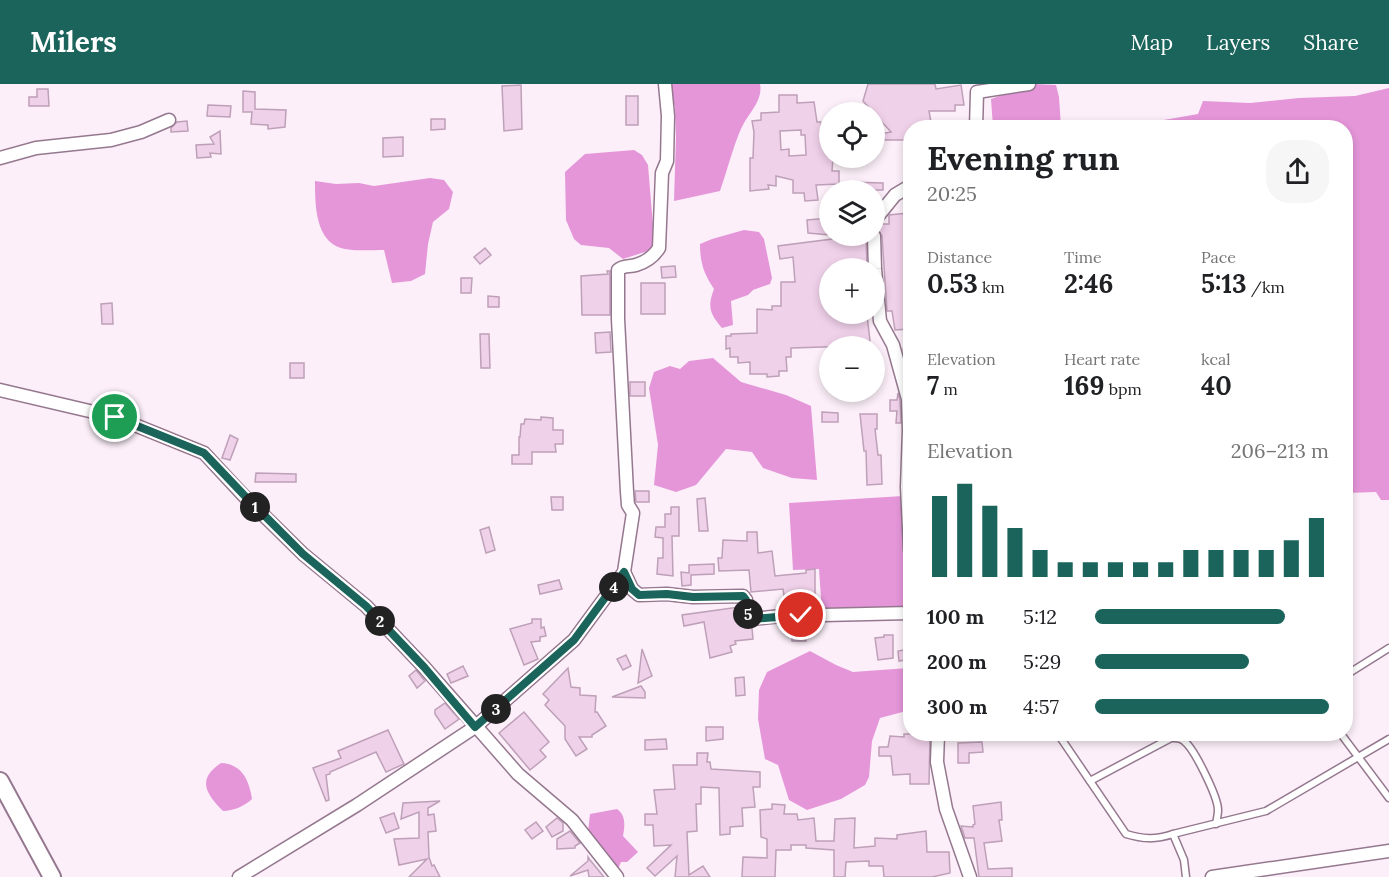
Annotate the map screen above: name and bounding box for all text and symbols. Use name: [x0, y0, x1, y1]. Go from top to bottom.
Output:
text: Milers: [30, 24, 117, 60]
text: Map: [1130, 29, 1173, 56]
text: Layers: [1206, 29, 1270, 56]
text: Share: [1303, 29, 1359, 56]
map controls: [819, 102, 885, 402]
button: locate: [819, 102, 885, 168]
text: Evening run: [927, 137, 1119, 179]
button: share: [1266, 140, 1329, 203]
button: layers: [819, 180, 885, 246]
text: 20:25: [927, 181, 977, 206]
text: Distance: [927, 247, 992, 267]
text: Time: [1064, 247, 1102, 267]
text: Pace: [1201, 247, 1236, 267]
button: +: [819, 258, 885, 324]
text: 0.53: [927, 267, 978, 300]
text: 2:46: [1064, 267, 1114, 300]
text: 5:13: [1201, 267, 1247, 300]
text: km: [978, 277, 1005, 297]
text: /km: [1247, 277, 1285, 297]
button: −: [819, 336, 885, 402]
text: Elevation: [927, 349, 996, 369]
text: Heart rate: [1064, 349, 1140, 369]
text: kcal: [1201, 349, 1231, 369]
text: 7: [927, 369, 939, 402]
text: 169: [1064, 369, 1104, 402]
text: 40: [1201, 369, 1232, 402]
text: m: [939, 379, 958, 399]
text: bpm: [1104, 379, 1142, 399]
pin: [89, 391, 140, 442]
icon: arrive: [98, 400, 131, 433]
text: Elevation: [927, 438, 1013, 463]
text: 206–213 m: [1231, 438, 1329, 463]
pin: 1: [240, 492, 270, 522]
text: 1: [252, 497, 258, 517]
pin: 4: [599, 572, 629, 602]
text: 4: [610, 577, 618, 597]
pin: [775, 589, 826, 640]
icon: check: [784, 598, 817, 631]
pin: 5: [733, 599, 763, 629]
text: 5: [744, 604, 752, 624]
text: 100 m: [927, 604, 984, 629]
text: 5:12: [1023, 604, 1057, 629]
pin: 2: [365, 606, 395, 636]
text: 2: [376, 611, 384, 631]
text: 200 m: [927, 649, 987, 674]
text: 5:29: [1023, 649, 1061, 674]
pin: 3: [481, 694, 511, 724]
text: 300 m: [927, 694, 987, 719]
text: 4:57: [1023, 694, 1059, 719]
text: 3: [492, 699, 500, 719]

